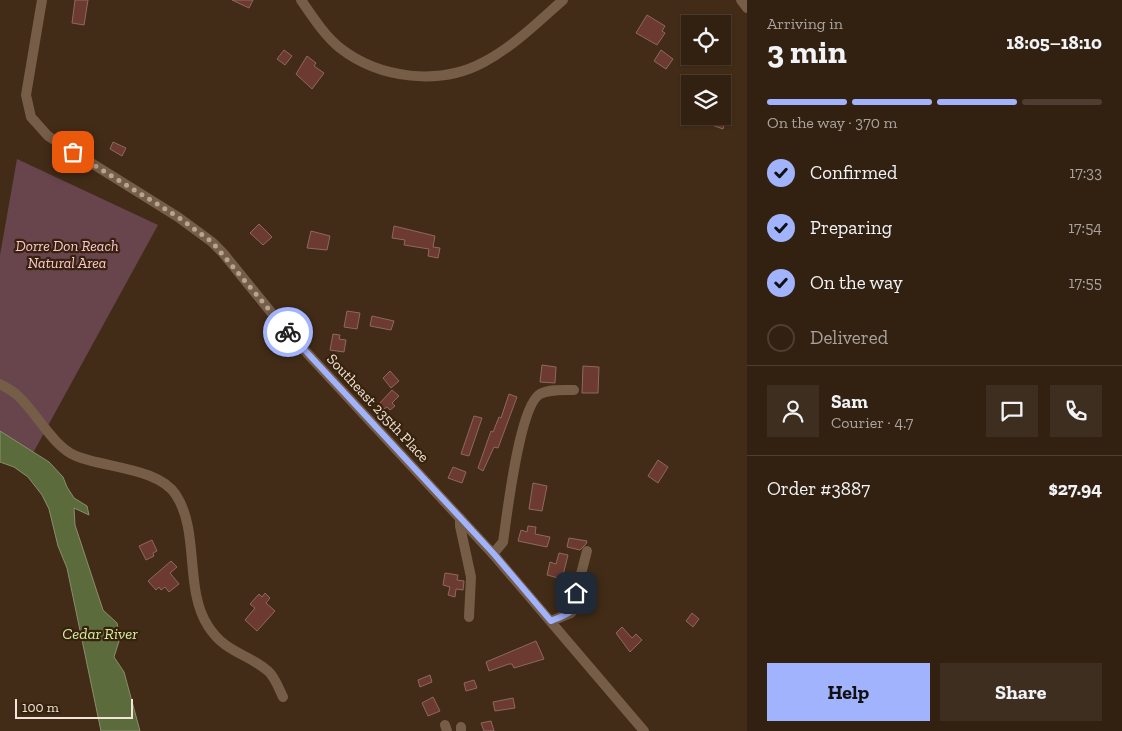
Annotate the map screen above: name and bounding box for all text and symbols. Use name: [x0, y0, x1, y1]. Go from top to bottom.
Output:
text: Arriving in: [767, 14, 843, 33]
map controls: [681, 15, 731, 125]
button: locate: [681, 15, 731, 65]
text: 18:05–18:10: [1006, 31, 1102, 54]
text: 3 min: [767, 33, 847, 71]
button: layers: [681, 75, 731, 125]
text: On the way · 370 m: [767, 113, 897, 132]
pin: [52, 131, 94, 173]
icon: bag: [59, 138, 87, 166]
icon: check: [767, 159, 795, 187]
text: Confirmed: [810, 161, 897, 184]
text: 17:33: [1069, 163, 1102, 182]
icon: check: [767, 214, 795, 242]
text: Preparing: [810, 216, 892, 239]
text: 17:54: [1068, 218, 1102, 237]
park label: Dorre Don Reach Natural Area: [15, 237, 119, 272]
icon: check: [767, 269, 795, 297]
text: On the way: [810, 271, 903, 294]
text: 17:55: [1069, 273, 1102, 292]
courier: [263, 307, 313, 357]
icon: bike: [274, 318, 302, 346]
text: Delivered: [810, 326, 888, 349]
street label: Southeast 235th Place: [323, 350, 433, 466]
button: person: [767, 385, 819, 437]
button: chat: [986, 385, 1038, 437]
button: phone: [1050, 385, 1102, 437]
text: Sam: [831, 390, 868, 413]
text: Courier · 4.7: [831, 413, 913, 432]
text: Order #3887: [767, 477, 870, 500]
text: $27.94: [1048, 477, 1102, 500]
pin: [555, 572, 597, 614]
icon: home: [562, 579, 590, 607]
water label: Cedar River: [62, 624, 138, 643]
button: Help: [767, 663, 930, 721]
button: Share: [940, 663, 1102, 721]
scale bar: [15, 696, 132, 719]
text: 100 m: [22, 699, 59, 716]

